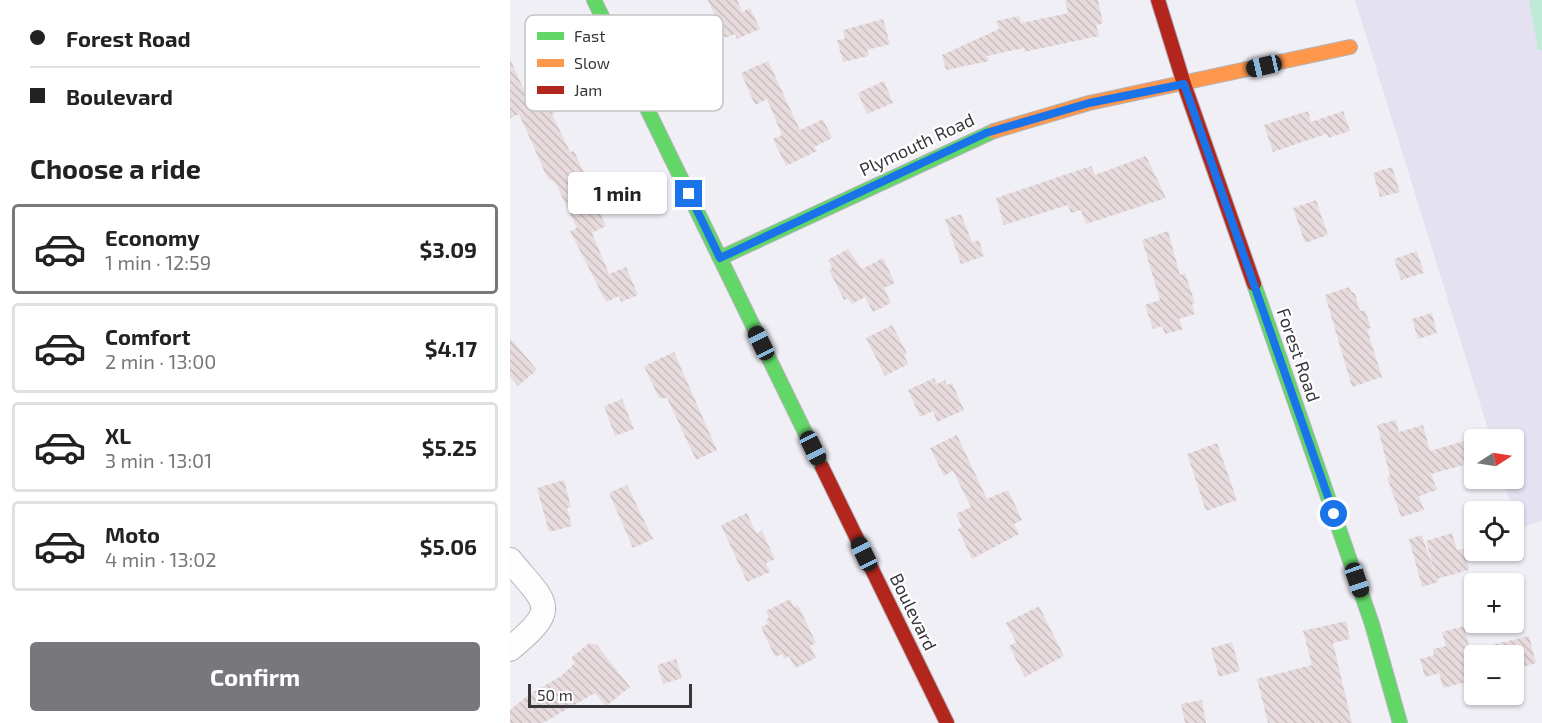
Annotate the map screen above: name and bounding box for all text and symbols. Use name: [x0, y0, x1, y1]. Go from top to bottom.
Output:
legend: [525, 15, 723, 111]
text: Forest Road: [66, 25, 191, 51]
text: Fast: [574, 26, 605, 45]
text: Slow: [574, 53, 610, 72]
car: [1244, 53, 1284, 79]
text: Jam: [574, 80, 602, 99]
text: Boulevard: [66, 83, 173, 109]
street label: Plymouth Road: [856, 108, 977, 180]
text: Choose a ride: [30, 152, 201, 184]
callout: 1 min: [569, 173, 668, 215]
route end: [675, 180, 702, 207]
text: 1 min: [593, 181, 642, 205]
icon: car: [33, 222, 87, 276]
text: Economy: [105, 224, 200, 250]
text: $3.09: [420, 236, 477, 262]
text: 1 min · 12:59: [105, 250, 211, 274]
street label: Forest Road: [1273, 305, 1325, 404]
icon: car: [33, 321, 87, 375]
text: Comfort: [105, 323, 190, 349]
car: [745, 323, 777, 363]
text: $4.17: [425, 335, 477, 361]
text: 2 min · 13:00: [105, 349, 216, 373]
icon: car: [33, 420, 87, 474]
text: XL: [105, 422, 131, 448]
car: [797, 428, 829, 468]
north arrow: [1464, 429, 1524, 489]
map controls: [1464, 429, 1524, 705]
text: $5.25: [422, 434, 477, 460]
text: 3 min · 13:01: [105, 448, 212, 472]
route start: [1320, 500, 1347, 527]
button: locate: [1464, 501, 1524, 561]
icon: car: [33, 519, 87, 573]
text: Moto: [105, 521, 160, 547]
text: $5.06: [420, 533, 477, 559]
car: [848, 534, 880, 574]
text: 4 min · 13:02: [105, 547, 217, 571]
car: [1343, 560, 1371, 600]
street label: Boulevard: [886, 569, 942, 654]
button: +: [1464, 573, 1524, 633]
button: Confirm: [30, 642, 480, 711]
button: −: [1464, 645, 1524, 705]
scale bar: [528, 681, 692, 708]
text: 50 m: [537, 685, 573, 704]

